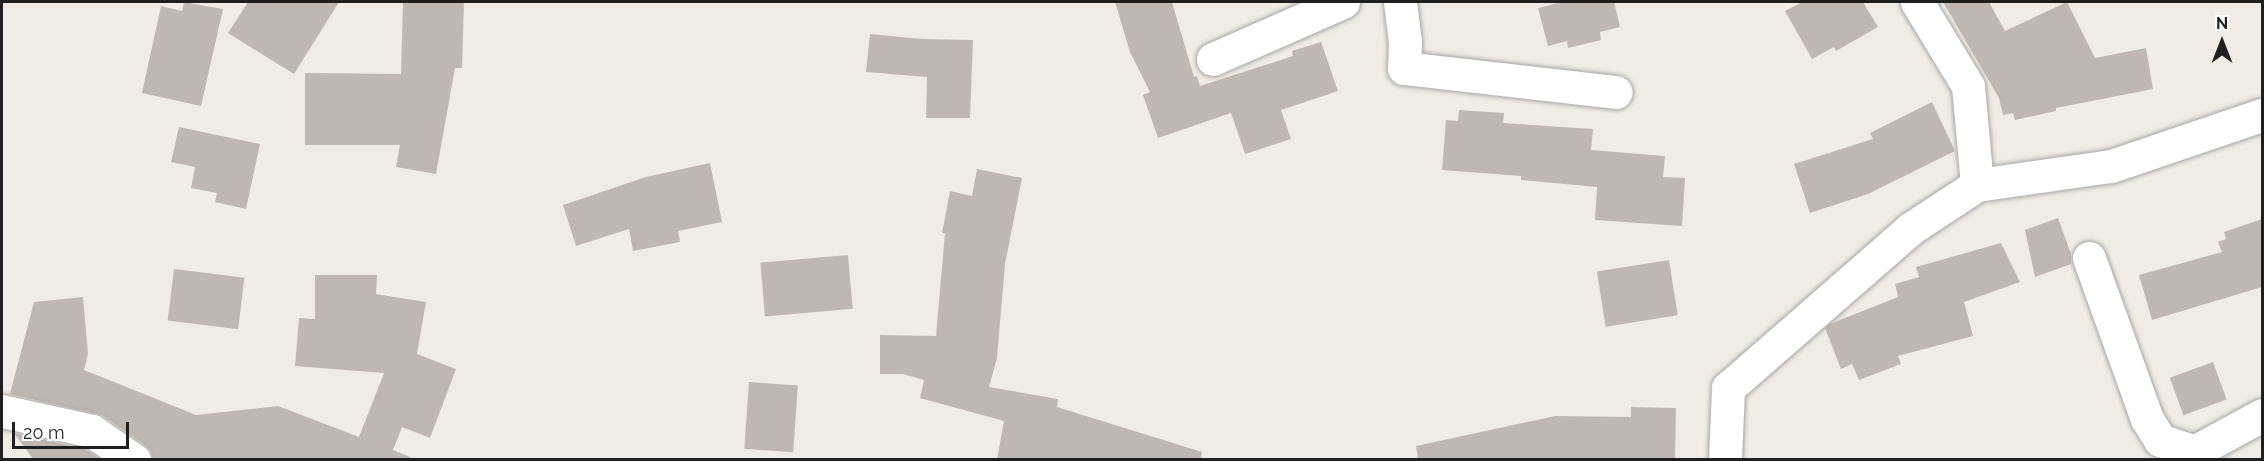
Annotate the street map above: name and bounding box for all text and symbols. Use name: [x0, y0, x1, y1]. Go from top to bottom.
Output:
north arrow: [2192, 12, 2252, 72]
text: N: [2216, 14, 2228, 33]
scale bar: [15, 410, 132, 448]
text: 20 m: [23, 422, 65, 443]

